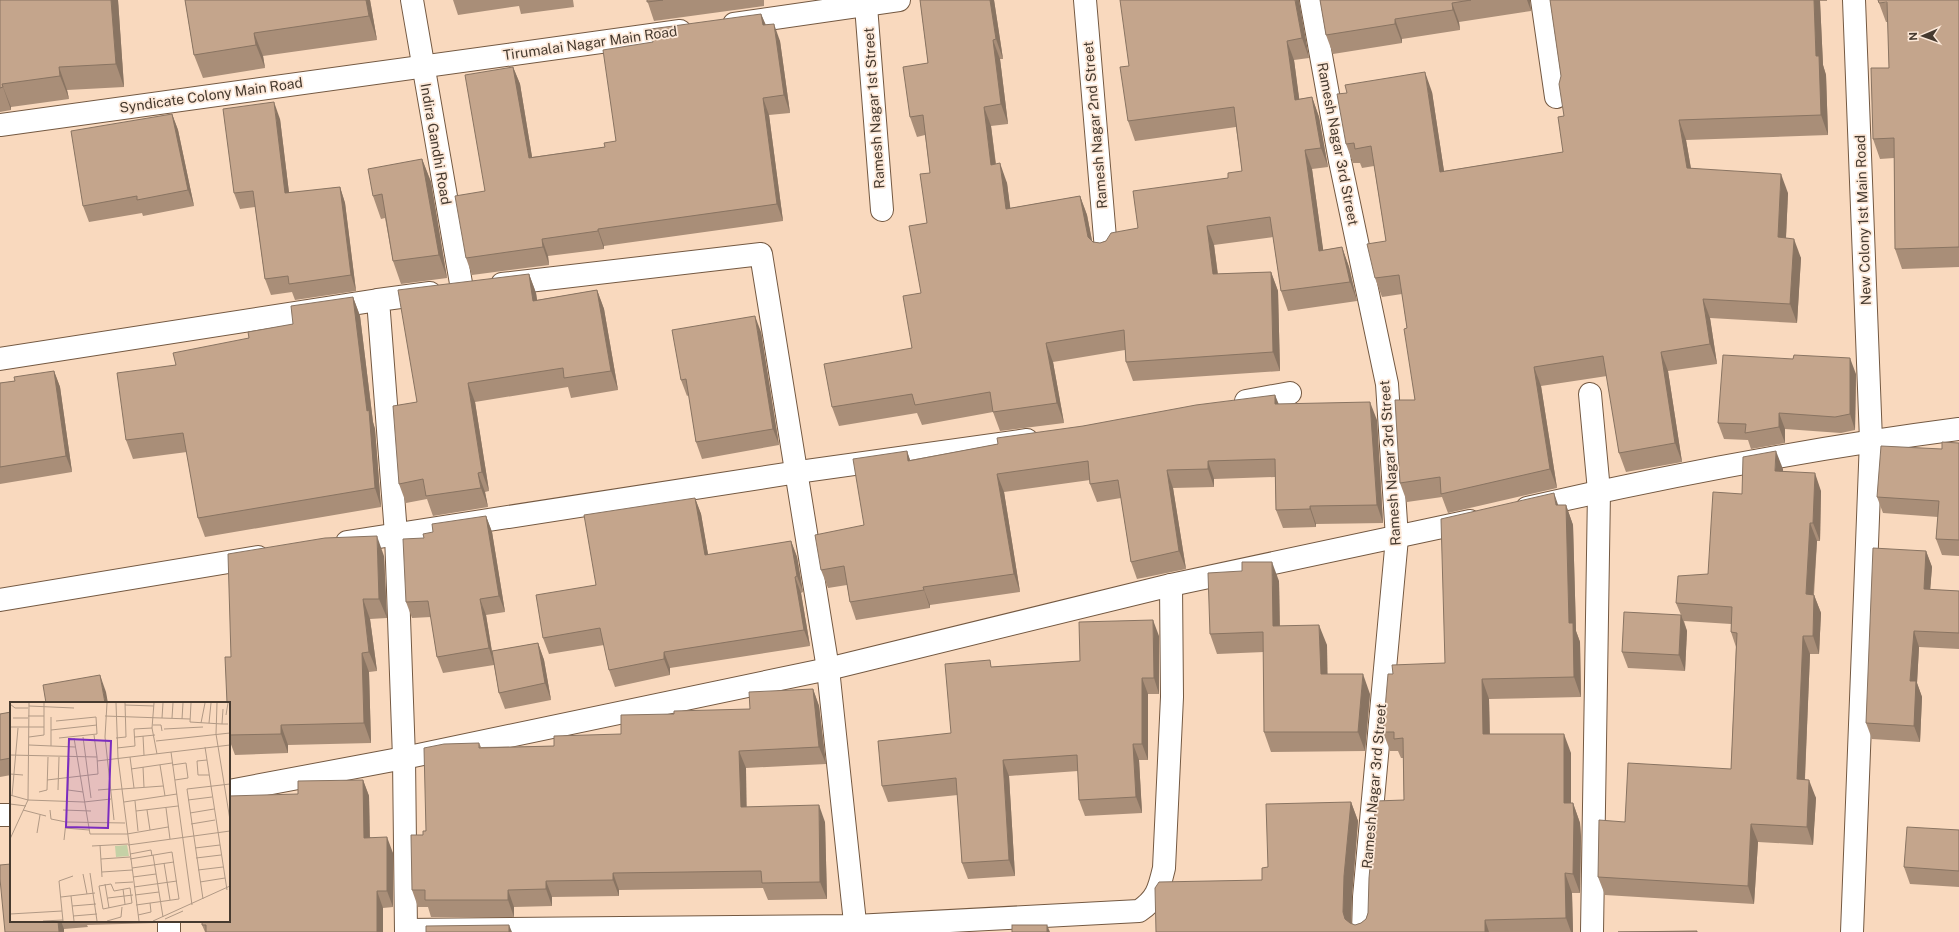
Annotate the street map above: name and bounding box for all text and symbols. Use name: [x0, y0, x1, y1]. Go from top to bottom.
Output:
north arrow: [1903, 16, 1943, 56]
street label: Tirumalai Nagar Main Road: [502, 23, 678, 63]
street label: Ramesh Nagar 1st Street: [860, 27, 888, 189]
text: N: [1907, 32, 1919, 41]
street label: Ramesh Nagar 2nd Street: [1080, 41, 1110, 209]
street label: Ramesh Nagar 3rd Street: [1314, 61, 1362, 227]
street label: Syndicate Colony Main Road: [118, 74, 304, 116]
street label: Indira Gandhi Road: [417, 82, 455, 206]
street label: New Colony 1st Main Road: [1852, 135, 1874, 305]
street label: Ramesh Nagar 3rd Street: [1376, 380, 1404, 546]
inset map: [10, 702, 230, 922]
street label: Ramesh Nagar 3rd Street: [1359, 703, 1389, 869]

